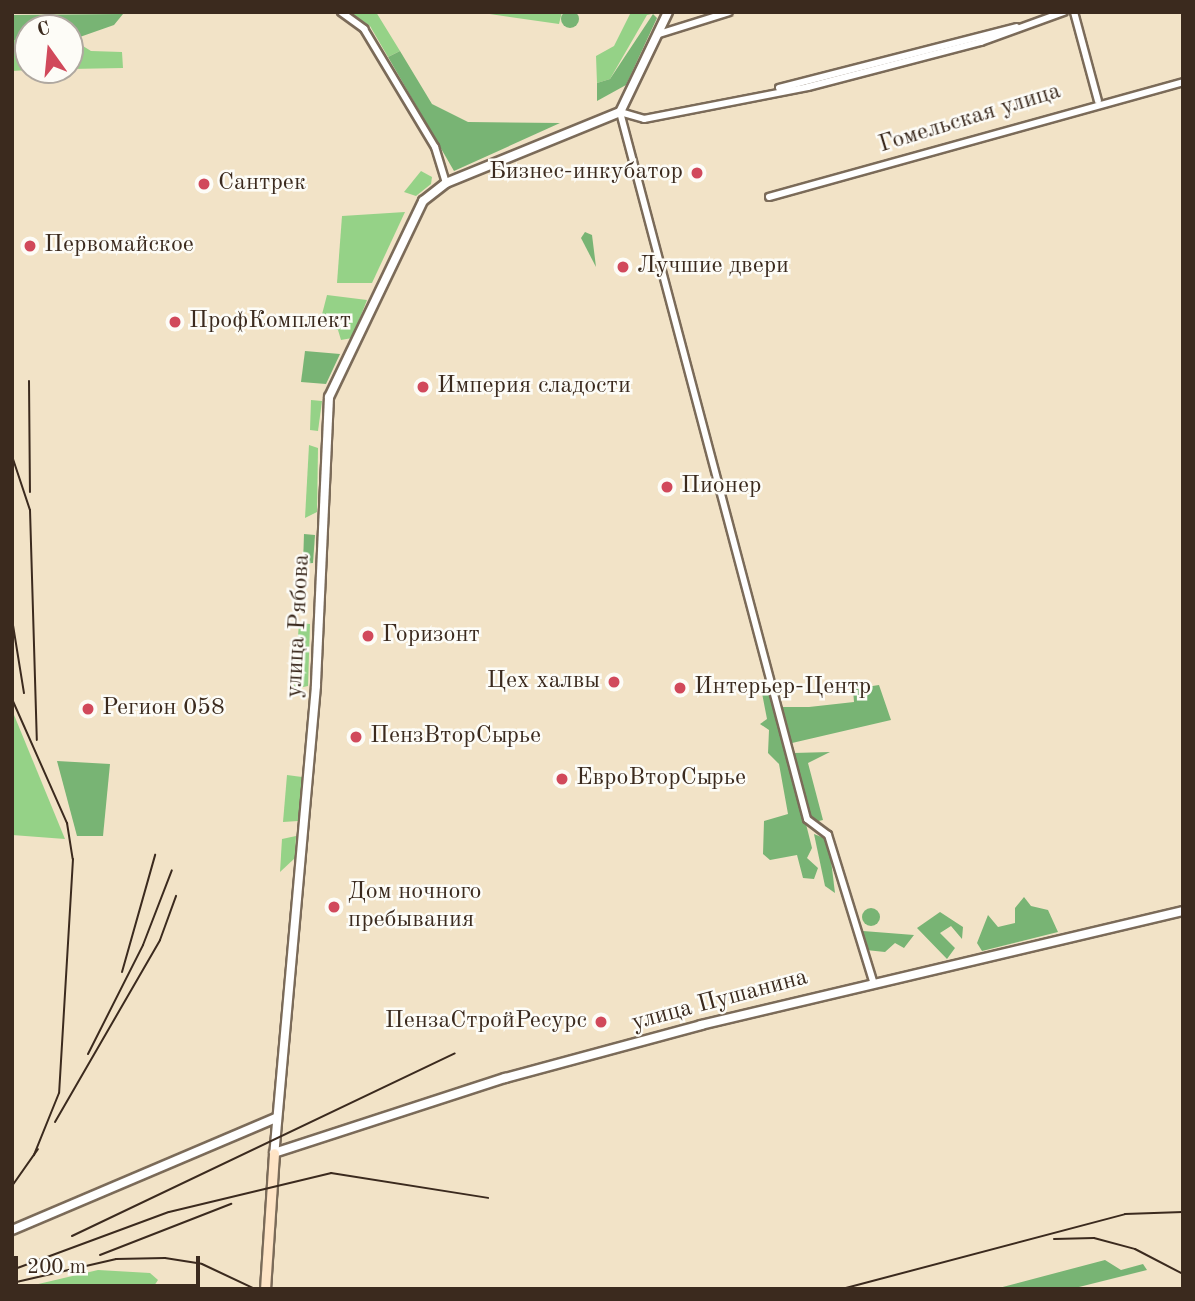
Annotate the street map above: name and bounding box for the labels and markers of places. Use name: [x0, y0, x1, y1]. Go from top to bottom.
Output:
place label: Бизнес-инкубатор: [489, 159, 683, 187]
marker: Бизнес-инкубатор: [689, 165, 705, 181]
place label: Сантрек: [218, 170, 306, 198]
marker: Сантрек: [196, 176, 212, 192]
place label: Первомайское: [44, 232, 194, 260]
marker: Первомайское: [22, 238, 38, 254]
place label: Лучшие двери: [637, 253, 789, 281]
marker: Лучшие двери: [615, 259, 631, 275]
place label: ПрофКомплект: [189, 308, 351, 336]
marker: ПрофКомплект: [167, 314, 183, 330]
place label: Империя сладости: [437, 373, 631, 401]
marker: Империя сладости: [415, 379, 431, 395]
place label: Пионер: [681, 473, 761, 501]
marker: Пионер: [659, 479, 675, 495]
place label: Горизонт: [382, 622, 480, 650]
marker: Горизонт: [360, 628, 376, 644]
place label: Цех халвы: [487, 668, 600, 696]
marker: Цех халвы: [606, 674, 622, 690]
place label: Интерьер-Центр: [694, 674, 871, 702]
marker: Интерьер-Центр: [672, 680, 688, 696]
place label: Регион 058: [102, 695, 225, 723]
marker: Регион 058: [80, 701, 96, 717]
place label: ПензВторСырье: [370, 723, 541, 751]
marker: ПензВторСырье: [348, 729, 364, 745]
place label: ЕвроВторСырье: [576, 765, 746, 793]
marker: ЕвроВторСырье: [554, 771, 570, 787]
place label: Дом ночного пребывания: [348, 879, 481, 935]
marker: Дом ночного пребывания: [326, 899, 342, 915]
place label: ПензаСтройРесурс: [385, 1008, 587, 1036]
marker: ПензаСтройРесурс: [593, 1014, 609, 1030]

